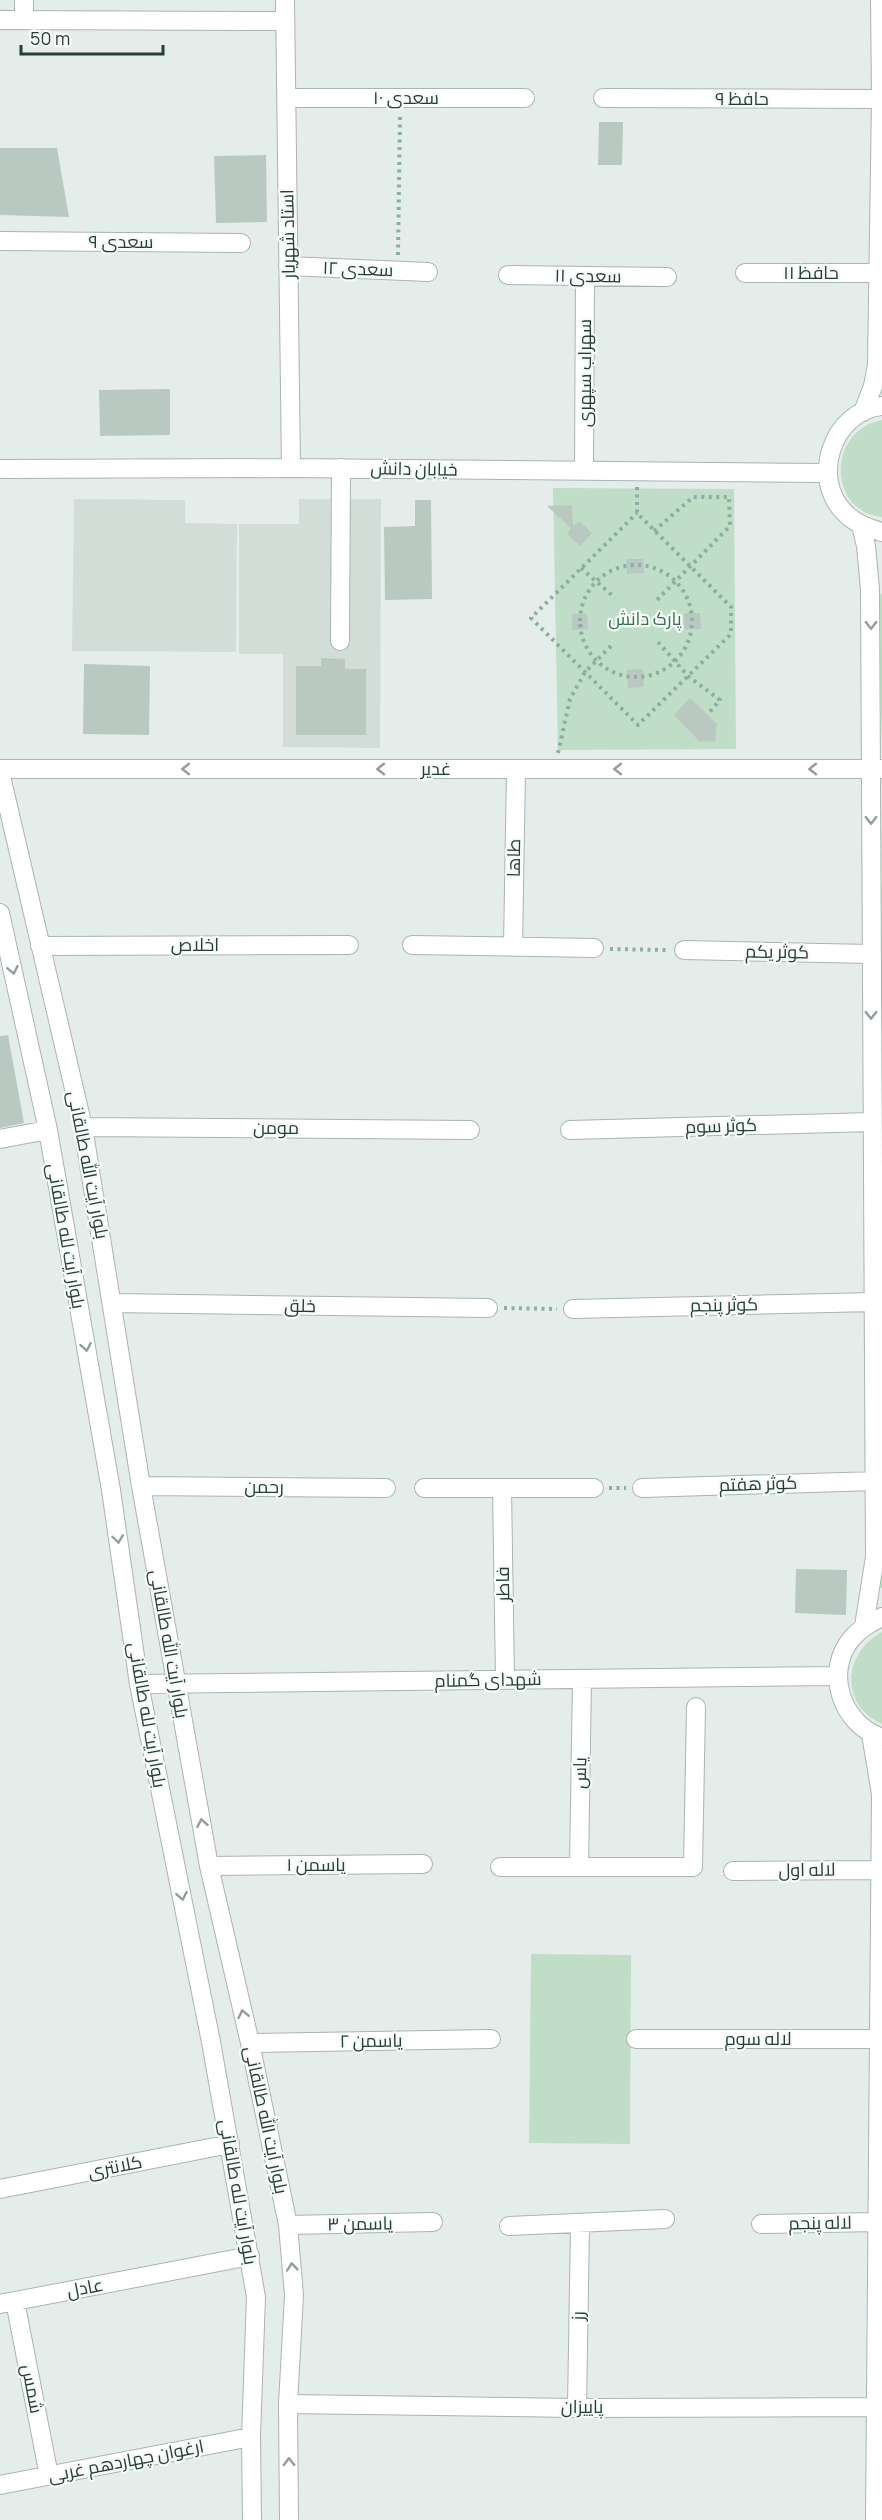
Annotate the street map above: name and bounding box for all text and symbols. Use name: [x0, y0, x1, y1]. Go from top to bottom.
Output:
scale bar: [21, 18, 164, 56]
text: 50 m: [30, 26, 70, 50]
street label: سعدی ۱۰: [373, 85, 439, 109]
street label: حافظ ۹: [715, 86, 769, 110]
street label: استاد شهریار: [274, 189, 300, 280]
street label: سعدی ۹: [88, 229, 154, 253]
street label: سعدی ۱۲: [322, 255, 394, 281]
street label: حافظ ۱۱: [783, 260, 839, 284]
street label: سعدی ۱۱: [554, 262, 622, 288]
street label: سهراب سپهری: [572, 319, 596, 427]
street label: خیابان دانش: [370, 455, 458, 481]
park label: پارک دانش: [608, 606, 682, 631]
one-way arrow: [864, 621, 877, 630]
street label: غدیر: [420, 756, 451, 780]
one-way arrow: [181, 763, 190, 775]
one-way arrow: [376, 763, 385, 775]
one-way arrow: [613, 763, 622, 775]
one-way arrow: [808, 763, 817, 775]
one-way arrow: [865, 816, 877, 825]
street label: طاها: [501, 839, 525, 877]
street label: اخلاص: [171, 932, 219, 956]
street label: کوثر یکم: [745, 938, 809, 965]
one-way arrow: [5, 965, 18, 975]
one-way arrow: [865, 1011, 877, 1020]
street label: بلوار آیت الله طالقانی: [63, 1089, 115, 1241]
street label: کوثر سوم: [685, 1112, 757, 1139]
street label: مومن: [253, 1115, 299, 1139]
street label: بلوار آیت لله طالقانی: [42, 1161, 92, 1311]
street label: کوثر پنجم: [690, 1291, 758, 1318]
street label: خلق: [284, 1293, 316, 1318]
one-way arrow: [79, 1342, 92, 1352]
street label: کوثر هفتم: [718, 1470, 798, 1497]
street label: رحمن: [244, 1474, 284, 1498]
one-way arrow: [111, 1535, 123, 1544]
street label: فاطر: [490, 1566, 514, 1603]
street label: بلوار آیت الله طالقانی: [145, 1568, 195, 1720]
street label: بلوار آیت لله طالقانی: [123, 1640, 173, 1790]
street label: شهدای گمنام: [434, 1666, 542, 1693]
street label: یاس: [567, 1757, 591, 1789]
one-way arrow: [196, 1818, 208, 1828]
street label: یاسمن ۱: [287, 1852, 346, 1876]
street label: لاله اول: [778, 1857, 836, 1881]
one-way arrow: [175, 1891, 188, 1901]
one-way arrow: [238, 2009, 251, 2019]
street label: لاله سوم: [724, 2026, 792, 2051]
street label: یاسمن ۲: [339, 2027, 403, 2053]
street label: بلوار آیت الله طالقانی: [240, 2044, 294, 2196]
street label: بلوار آیت لله طالقانی: [214, 2117, 264, 2267]
street label: کلانتری: [86, 2149, 144, 2183]
street label: لاله پنجم: [788, 2209, 852, 2236]
street label: یاسمن ۳: [327, 2210, 393, 2236]
one-way arrow: [286, 2262, 299, 2271]
street label: عادل: [65, 2272, 105, 2302]
street label: رز: [565, 2311, 589, 2322]
street label: شمس: [16, 2362, 49, 2415]
street label: پاییزان: [561, 2394, 603, 2419]
street label: ارغوان چهاردهم غربی: [46, 2433, 206, 2488]
one-way arrow: [283, 2457, 295, 2466]

